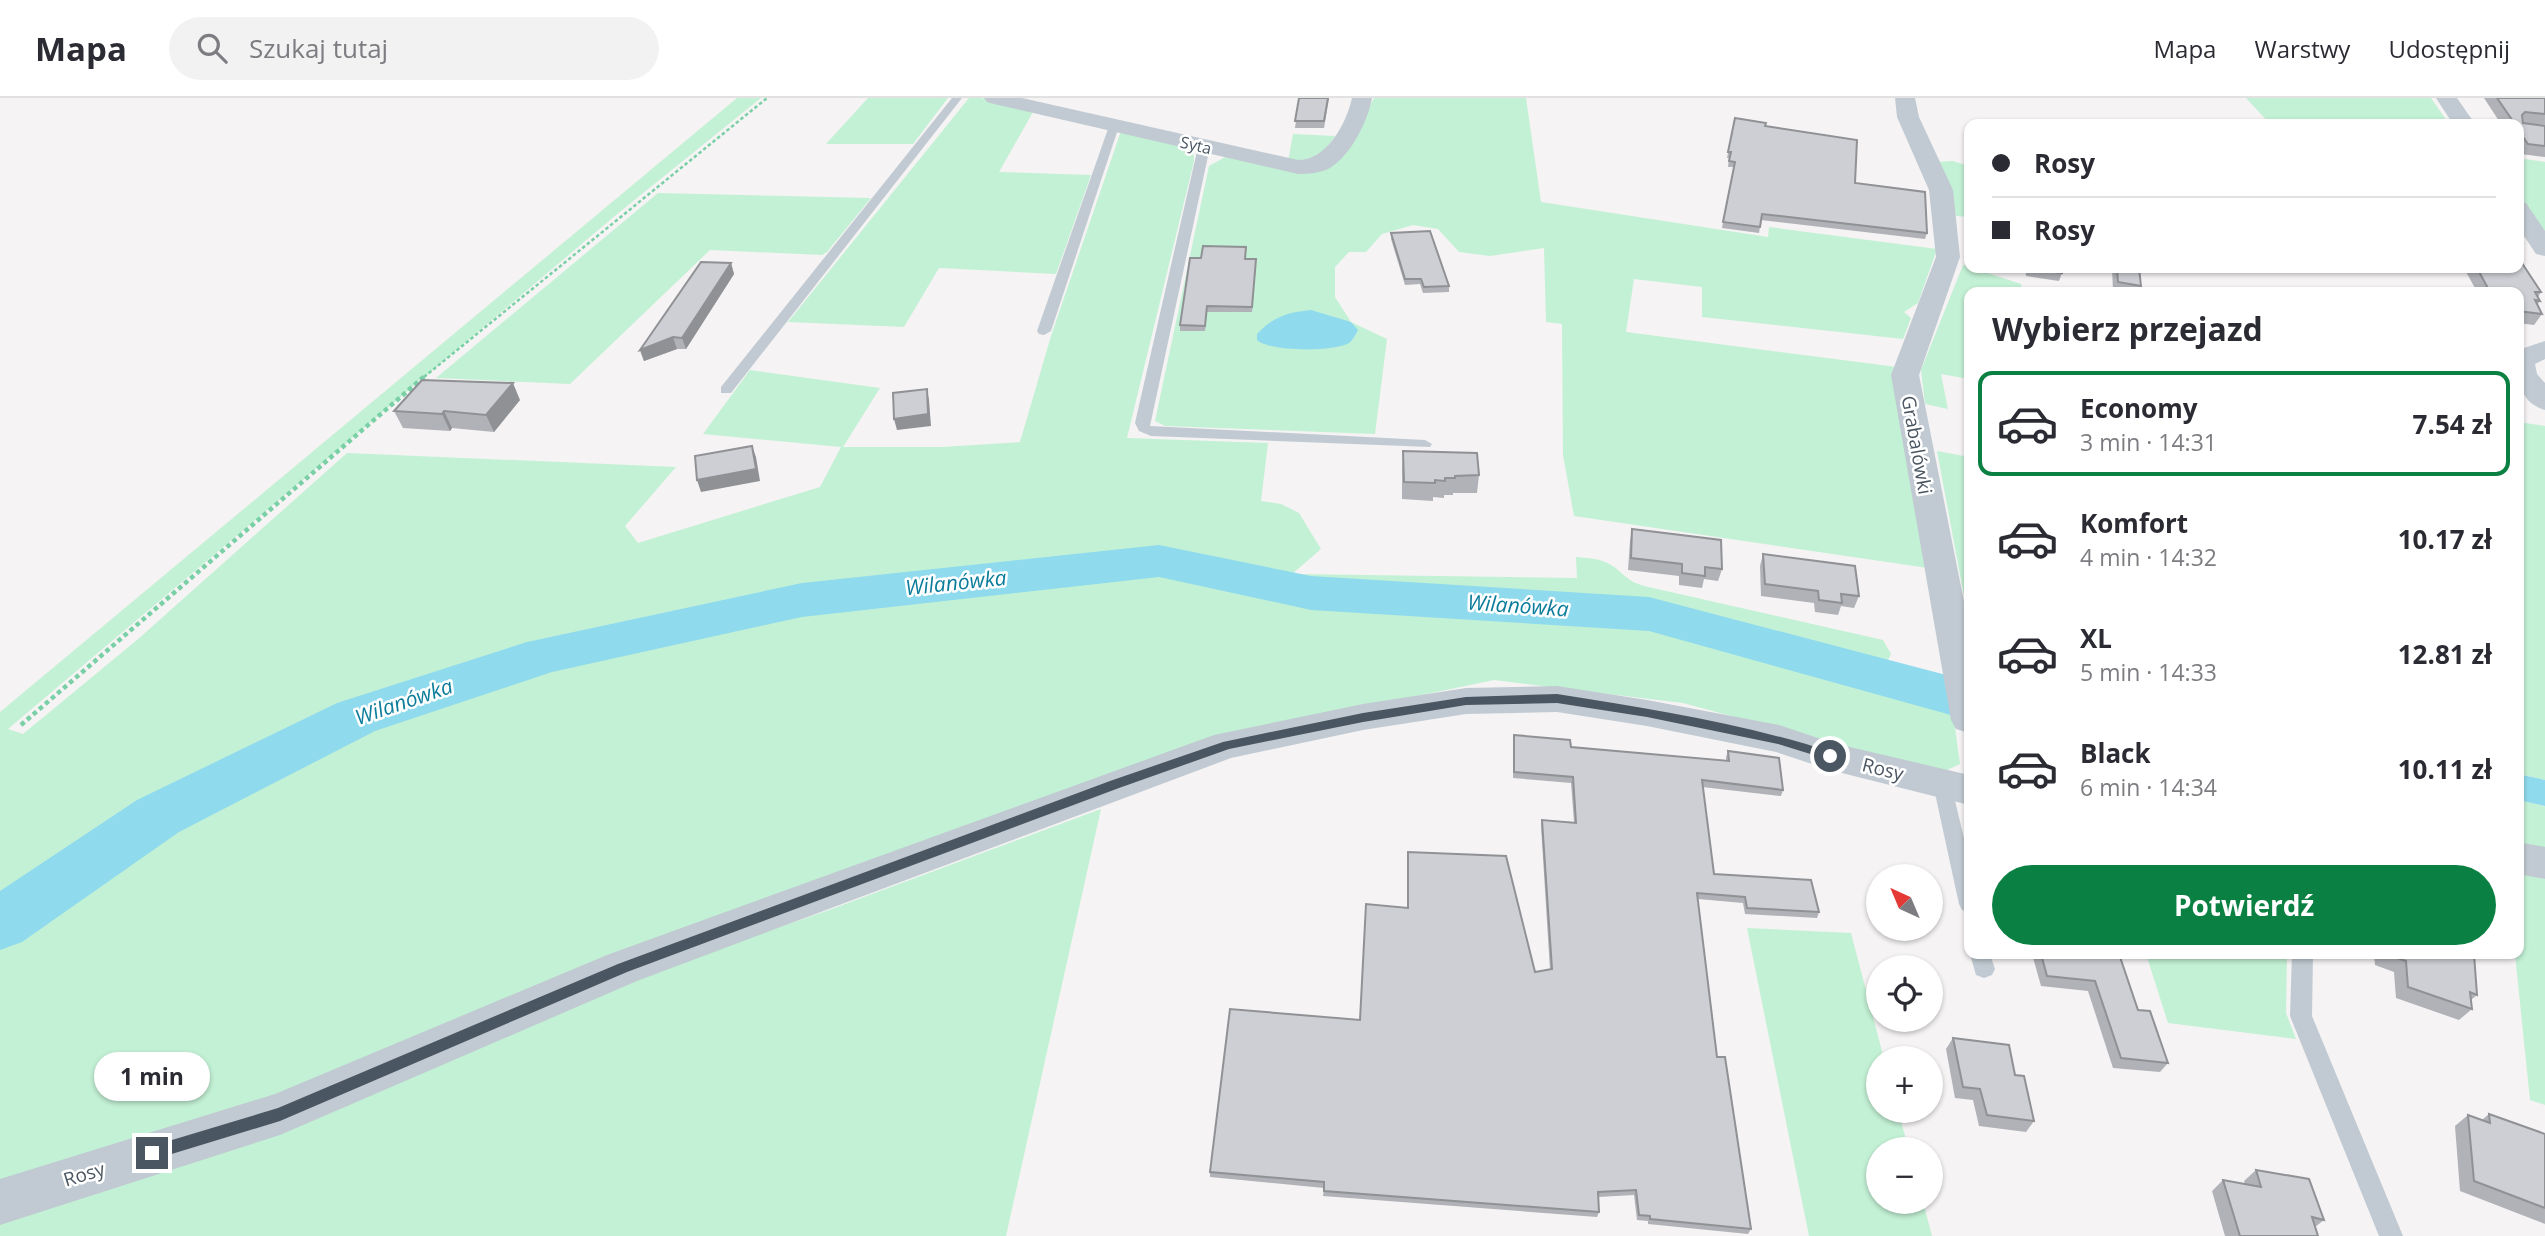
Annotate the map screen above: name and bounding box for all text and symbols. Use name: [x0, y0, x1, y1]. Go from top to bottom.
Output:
search box: [169, 17, 659, 80]
text: Mapa: [35, 26, 127, 71]
icon: search: [193, 29, 231, 67]
text: Szukaj tutaj: [249, 30, 388, 66]
text: Mapa: [2154, 32, 2216, 65]
text: Warstwy: [2254, 32, 2350, 65]
text: Udostępnij: [2388, 32, 2510, 65]
street label: Syta: [1178, 131, 1214, 159]
text: Rosy: [2034, 145, 2095, 181]
text: Rosy: [2034, 212, 2095, 248]
text: Wybierz przejazd: [1992, 307, 2263, 350]
text: Economy: [2080, 390, 2198, 426]
icon: car: [1996, 392, 2059, 455]
street label: Grabalówki: [1896, 393, 1938, 497]
text: 7.54 zł: [2413, 406, 2492, 442]
text: 3 min · 14:31: [2080, 426, 2217, 458]
text: Komfort: [2080, 505, 2188, 541]
icon: car: [1996, 507, 2059, 570]
text: 10.17 zł: [2398, 521, 2492, 557]
text: 4 min · 14:32: [2080, 541, 2217, 573]
water label: Wilanówka: [904, 563, 1008, 601]
water label: Wilanówka: [1466, 587, 1570, 623]
text: XL: [2080, 620, 2112, 656]
icon: car: [1996, 622, 2059, 685]
text: 12.81 zł: [2398, 636, 2492, 672]
text: 5 min · 14:33: [2080, 656, 2217, 688]
water label: Wilanówka: [351, 671, 456, 731]
text: Black: [2080, 735, 2151, 771]
icon: car: [1996, 737, 2059, 800]
route start: [1814, 740, 1846, 772]
street label: Rosy: [1860, 751, 1907, 787]
text: 10.11 zł: [2398, 751, 2492, 787]
text: 6 min · 14:34: [2080, 771, 2217, 803]
north arrow: [1866, 864, 1942, 942]
map controls: [1866, 864, 1943, 1214]
button: Potwierdź: [1992, 865, 2496, 945]
button: locate: [1866, 955, 1943, 1032]
button: +: [1866, 1046, 1943, 1123]
callout: 1 min: [94, 1052, 210, 1100]
text: 1 min: [120, 1060, 184, 1092]
route end: [136, 1137, 168, 1169]
button: −: [1866, 1137, 1943, 1214]
street label: Rosy: [60, 1155, 108, 1193]

